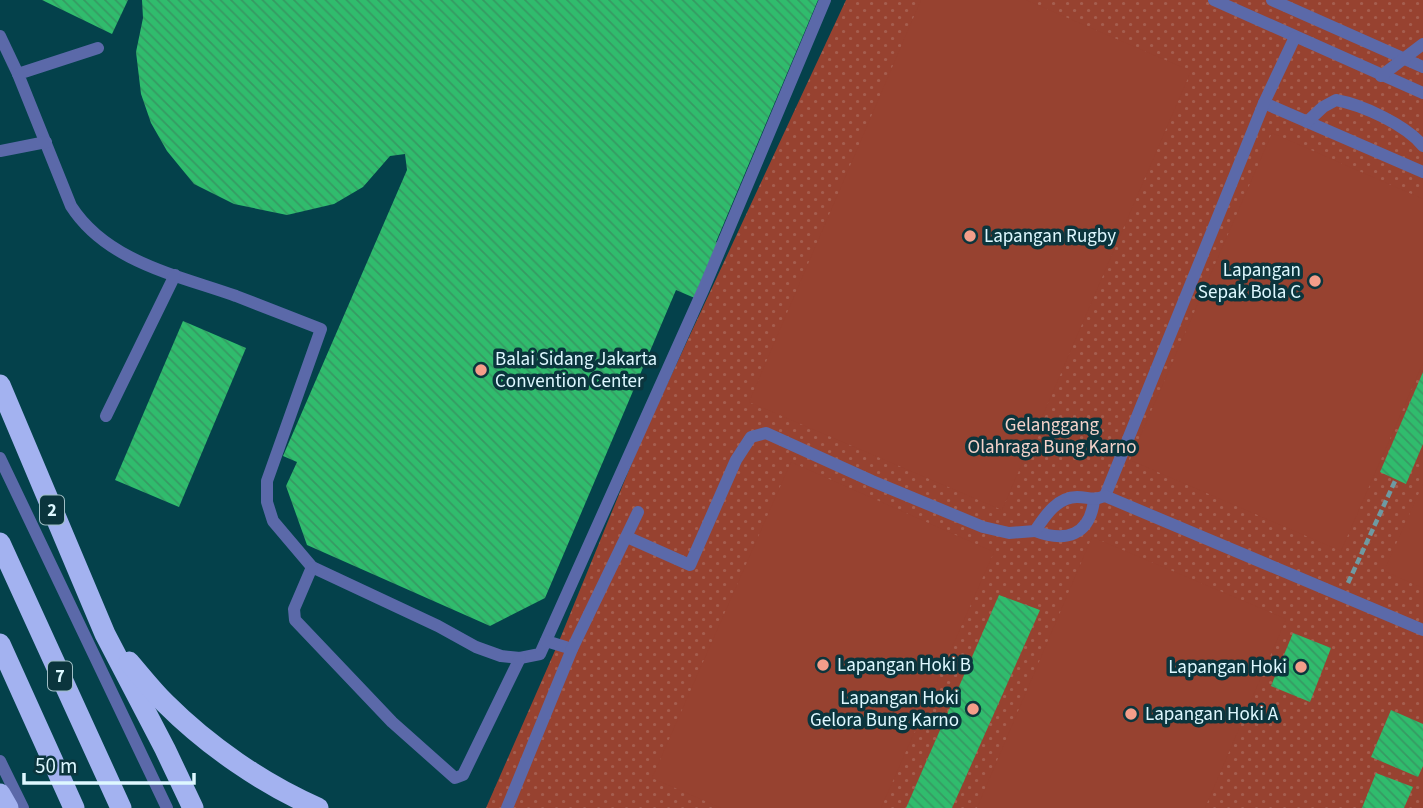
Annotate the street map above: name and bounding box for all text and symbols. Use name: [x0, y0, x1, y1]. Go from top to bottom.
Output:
place label: Lapangan Rugby: [984, 223, 1116, 250]
marker: Lapangan Rugby: [962, 228, 978, 244]
place label: Lapangan Sepak Bola C: [1198, 257, 1301, 306]
marker: Lapangan Sepak Bola C: [1307, 273, 1323, 289]
place label: Balai Sidang Jakarta Convention Center: [495, 346, 657, 395]
marker: Balai Sidang Jakarta Convention Center: [473, 362, 489, 378]
park label: Gelanggang Olahraga Bung Karno: [968, 412, 1136, 461]
road number: 2: [40, 496, 64, 524]
place label: Lapangan Hoki B: [837, 652, 971, 679]
place label: Lapangan Hoki: [1168, 654, 1287, 681]
marker: Lapangan Hoki B: [815, 657, 831, 673]
marker: Lapangan Hoki: [1293, 659, 1309, 675]
road number: 7: [48, 662, 72, 690]
place label: Lapangan Hoki Gelora Bung Karno: [810, 685, 959, 734]
marker: Lapangan Hoki Gelora Bung Karno: [965, 701, 981, 717]
place label: Lapangan Hoki A: [1145, 701, 1279, 728]
marker: Lapangan Hoki A: [1123, 706, 1139, 722]
scale bar: [24, 742, 194, 786]
text: 50 m: [35, 751, 77, 781]

